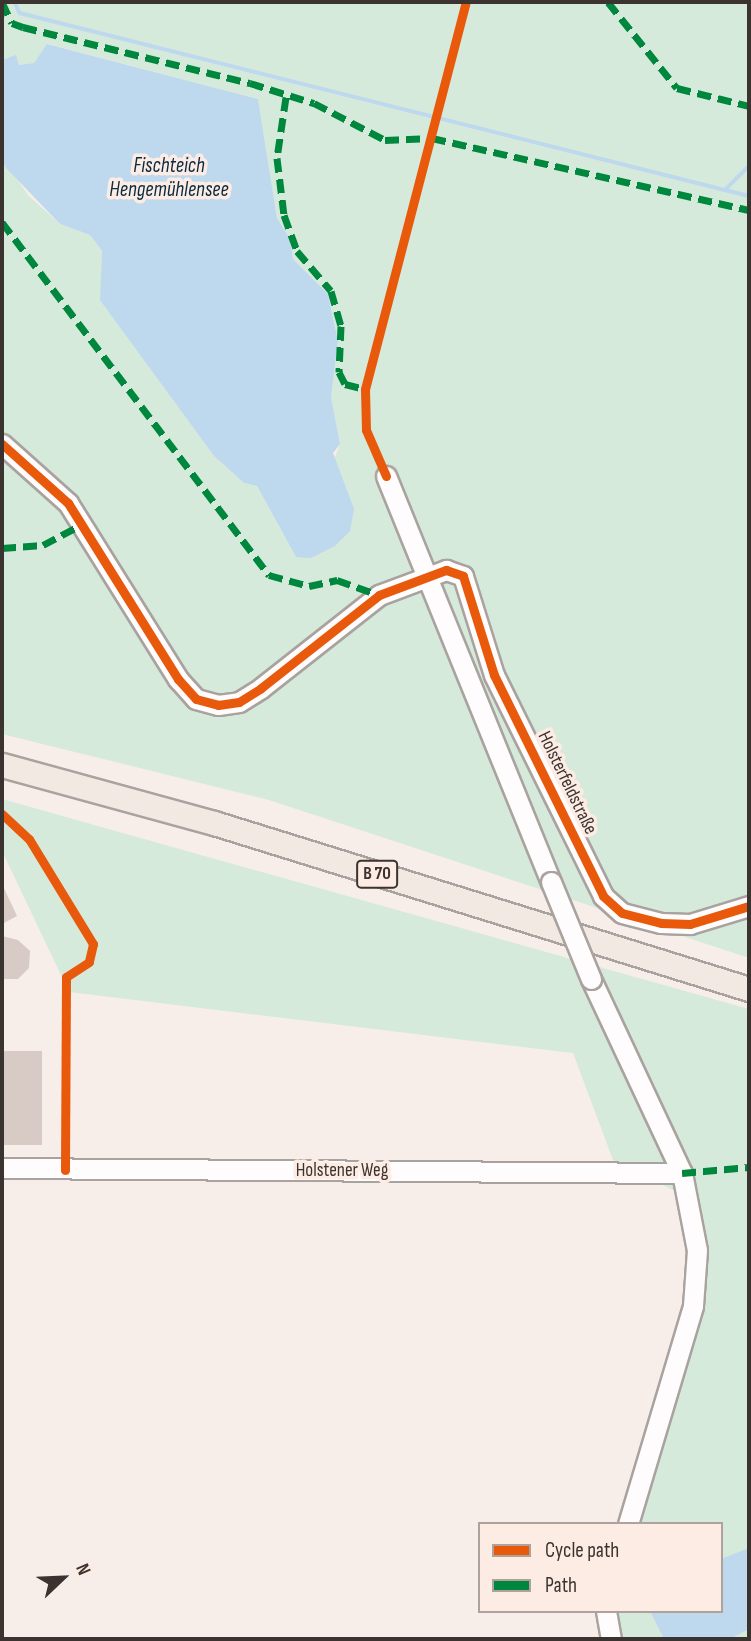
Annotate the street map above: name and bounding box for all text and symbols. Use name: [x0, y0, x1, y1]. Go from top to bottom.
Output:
water label: Fischteich Hengemühlensee: [109, 153, 229, 203]
street label: Holsterfeldstraße: [532, 728, 602, 838]
road number: B 70: [356, 860, 398, 888]
street label: Holstener Weg: [296, 1160, 388, 1182]
legend: [478, 1522, 723, 1613]
text: Cycle path: [545, 1538, 619, 1563]
north arrow: [28, 1543, 98, 1613]
text: N: [70, 1560, 95, 1579]
text: Path: [545, 1573, 577, 1598]

